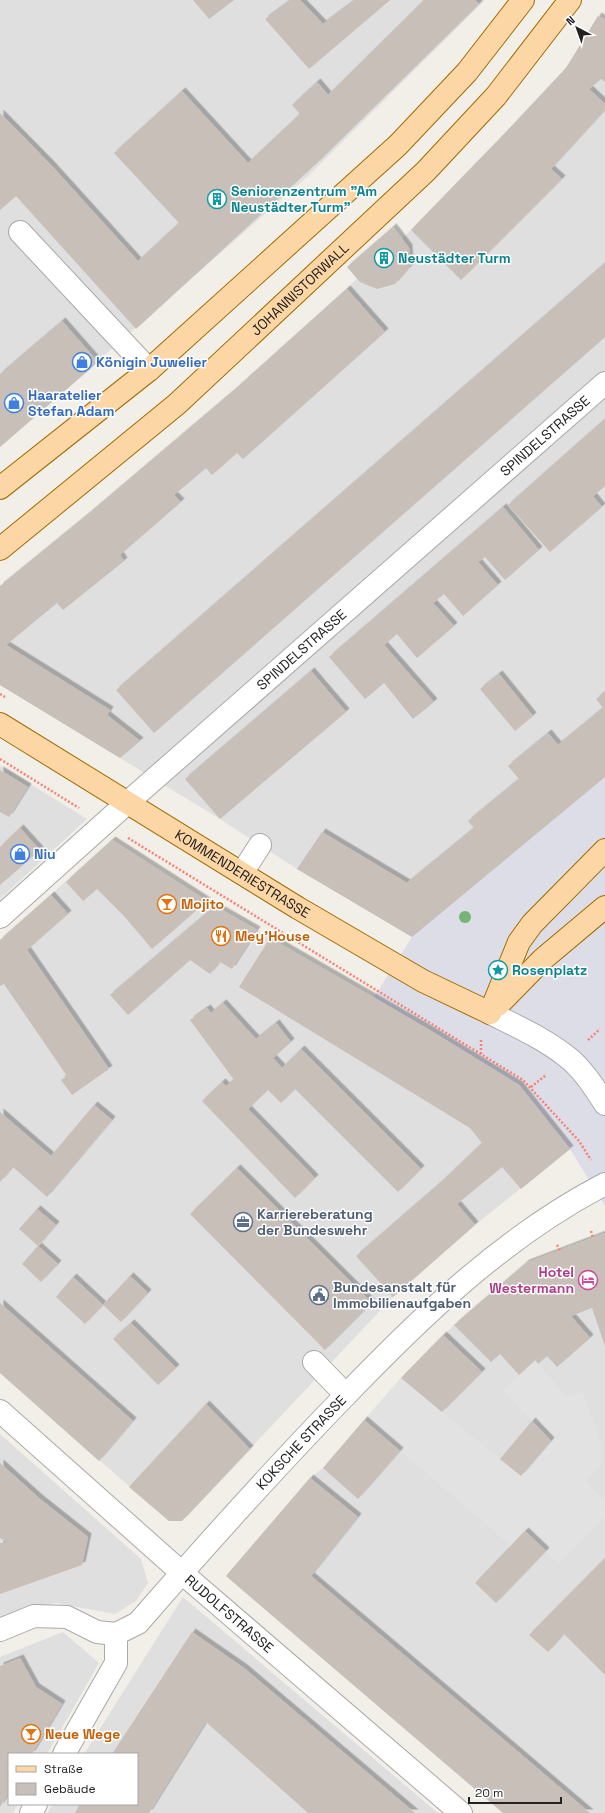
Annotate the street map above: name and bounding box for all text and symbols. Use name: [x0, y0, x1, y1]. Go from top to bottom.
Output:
north arrow: [557, 8, 597, 48]
text: N: [563, 13, 578, 28]
place label: Seniorenzentrum "Am Neustädter Turm": [231, 182, 377, 216]
building icon: Seniorenzentrum "Am Neustädter Turm": [206, 188, 228, 210]
street label: JOHANNISTORWALL: [247, 239, 353, 339]
building icon: Neustädter Turm: [373, 247, 395, 269]
place label: Neustädter Turm: [398, 249, 511, 267]
shop icon: Königin Juwelier: [71, 351, 93, 373]
place label: Königin Juwelier: [96, 353, 208, 371]
place label: Haaratelier Stefan Adam: [28, 386, 114, 420]
street label: SPINDELSTRASSE: [496, 391, 594, 480]
shop icon: Haaratelier Stefan Adam: [3, 392, 25, 414]
street label: SPINDELSTRASSE: [253, 605, 350, 694]
street label: KOMMENDERIESTRASSE: [172, 825, 313, 922]
shop icon: Niu: [9, 843, 31, 865]
place label: Niu: [34, 845, 56, 863]
bar icon: Mojito: [156, 893, 178, 915]
place label: Mojito: [181, 895, 224, 913]
restaurant icon: Mey'House: [210, 925, 232, 947]
place label: Mey'House: [235, 927, 310, 945]
place icon: Rosenplatz: [487, 959, 509, 981]
place label: Rosenplatz: [512, 961, 587, 979]
place label: Karriereberatung der Bundeswehr: [257, 1205, 373, 1239]
office icon: Karriereberatung der Bundeswehr: [232, 1211, 254, 1233]
place label: Hotel Westermann: [489, 1263, 574, 1297]
hotel icon: Hotel Westermann: [577, 1269, 599, 1291]
place label: Bundesanstalt für Immobilienaufgaben: [333, 1278, 471, 1312]
public building icon: Bundesanstalt für Immobilienaufgaben: [308, 1284, 330, 1306]
street label: KOKSCHE STRASSE: [252, 1391, 350, 1493]
street label: RUDOLFSTRASSE: [181, 1571, 277, 1657]
bar icon: Neue Wege: [20, 1723, 42, 1745]
place label: Neue Wege: [45, 1725, 120, 1743]
legend: [8, 1753, 138, 1805]
text: Straße: [44, 1761, 83, 1777]
scale bar: [469, 1779, 561, 1805]
text: Gebäude: [44, 1781, 96, 1797]
text: 20 m: [475, 1785, 503, 1801]

